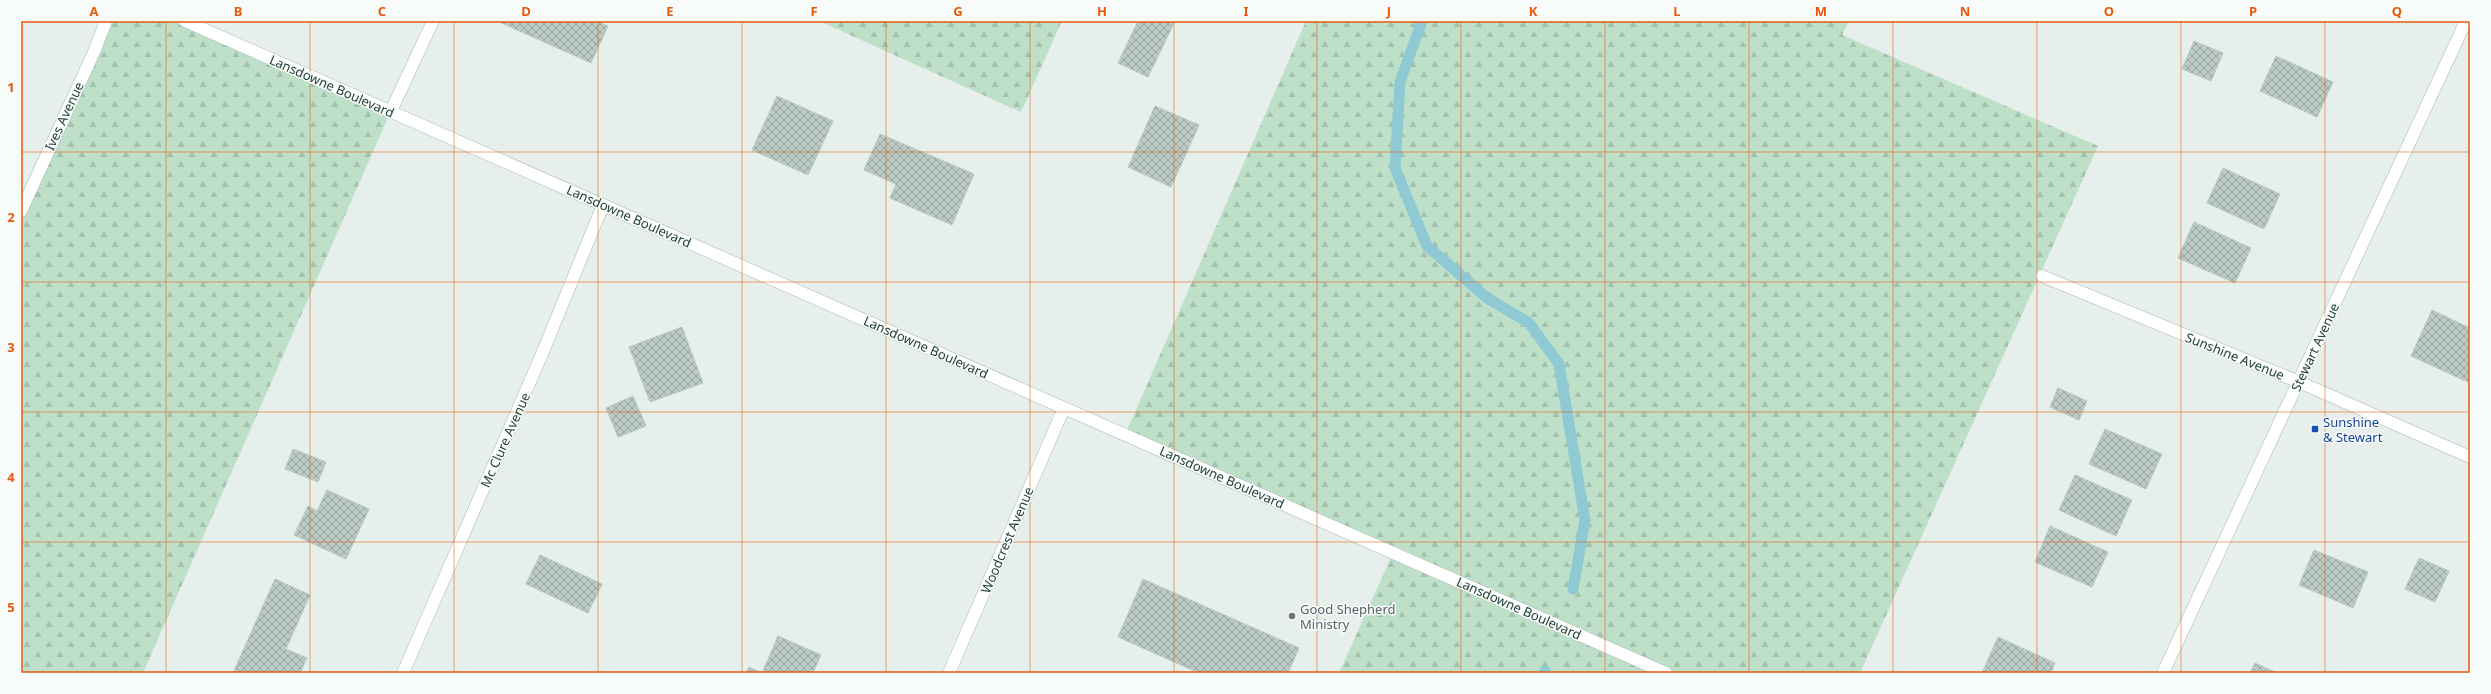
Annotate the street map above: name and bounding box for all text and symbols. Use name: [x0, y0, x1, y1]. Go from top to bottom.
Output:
text: A: [90, 2, 99, 20]
text: B: [234, 2, 242, 20]
text: C: [378, 2, 386, 20]
text: D: [521, 2, 531, 20]
text: E: [666, 2, 674, 20]
text: F: [810, 2, 818, 20]
text: G: [953, 2, 963, 20]
text: H: [1097, 2, 1107, 20]
text: I: [1243, 2, 1249, 20]
text: J: [1386, 2, 1391, 20]
text: K: [1529, 2, 1538, 20]
text: L: [1673, 2, 1681, 20]
text: M: [1815, 2, 1827, 20]
text: N: [1960, 2, 1970, 20]
text: O: [2104, 2, 2114, 20]
text: P: [2249, 2, 2257, 20]
text: Q: [2392, 2, 2402, 20]
street label: Lansdowne Boulevard: [267, 50, 397, 122]
text: 1: [7, 78, 15, 96]
street label: Ives Avenue: [40, 79, 88, 153]
street label: Lansdowne Boulevard: [564, 180, 694, 252]
text: 2: [7, 208, 15, 226]
street label: Stewart Avenue: [2287, 300, 2343, 394]
street label: Lansdowne Boulevard: [861, 311, 991, 383]
street label: Sunshine Avenue: [2183, 328, 2287, 384]
text: 3: [7, 338, 15, 356]
street label: Mc Clure Avenue: [476, 390, 534, 490]
place label: Sunshine & Stewart: [2323, 413, 2383, 446]
marker: Sunshine & Stewart: [2310, 424, 2320, 434]
street label: Lansdowne Boulevard: [1157, 441, 1287, 513]
text: 4: [7, 468, 15, 486]
street label: Woodcrest Avenue: [976, 484, 1038, 596]
street label: Lansdowne Boulevard: [1454, 572, 1584, 644]
text: 5: [7, 598, 15, 616]
place label: Good Shepherd Ministry: [1300, 600, 1396, 633]
marker: Good Shepherd Ministry: [1287, 611, 1297, 621]

